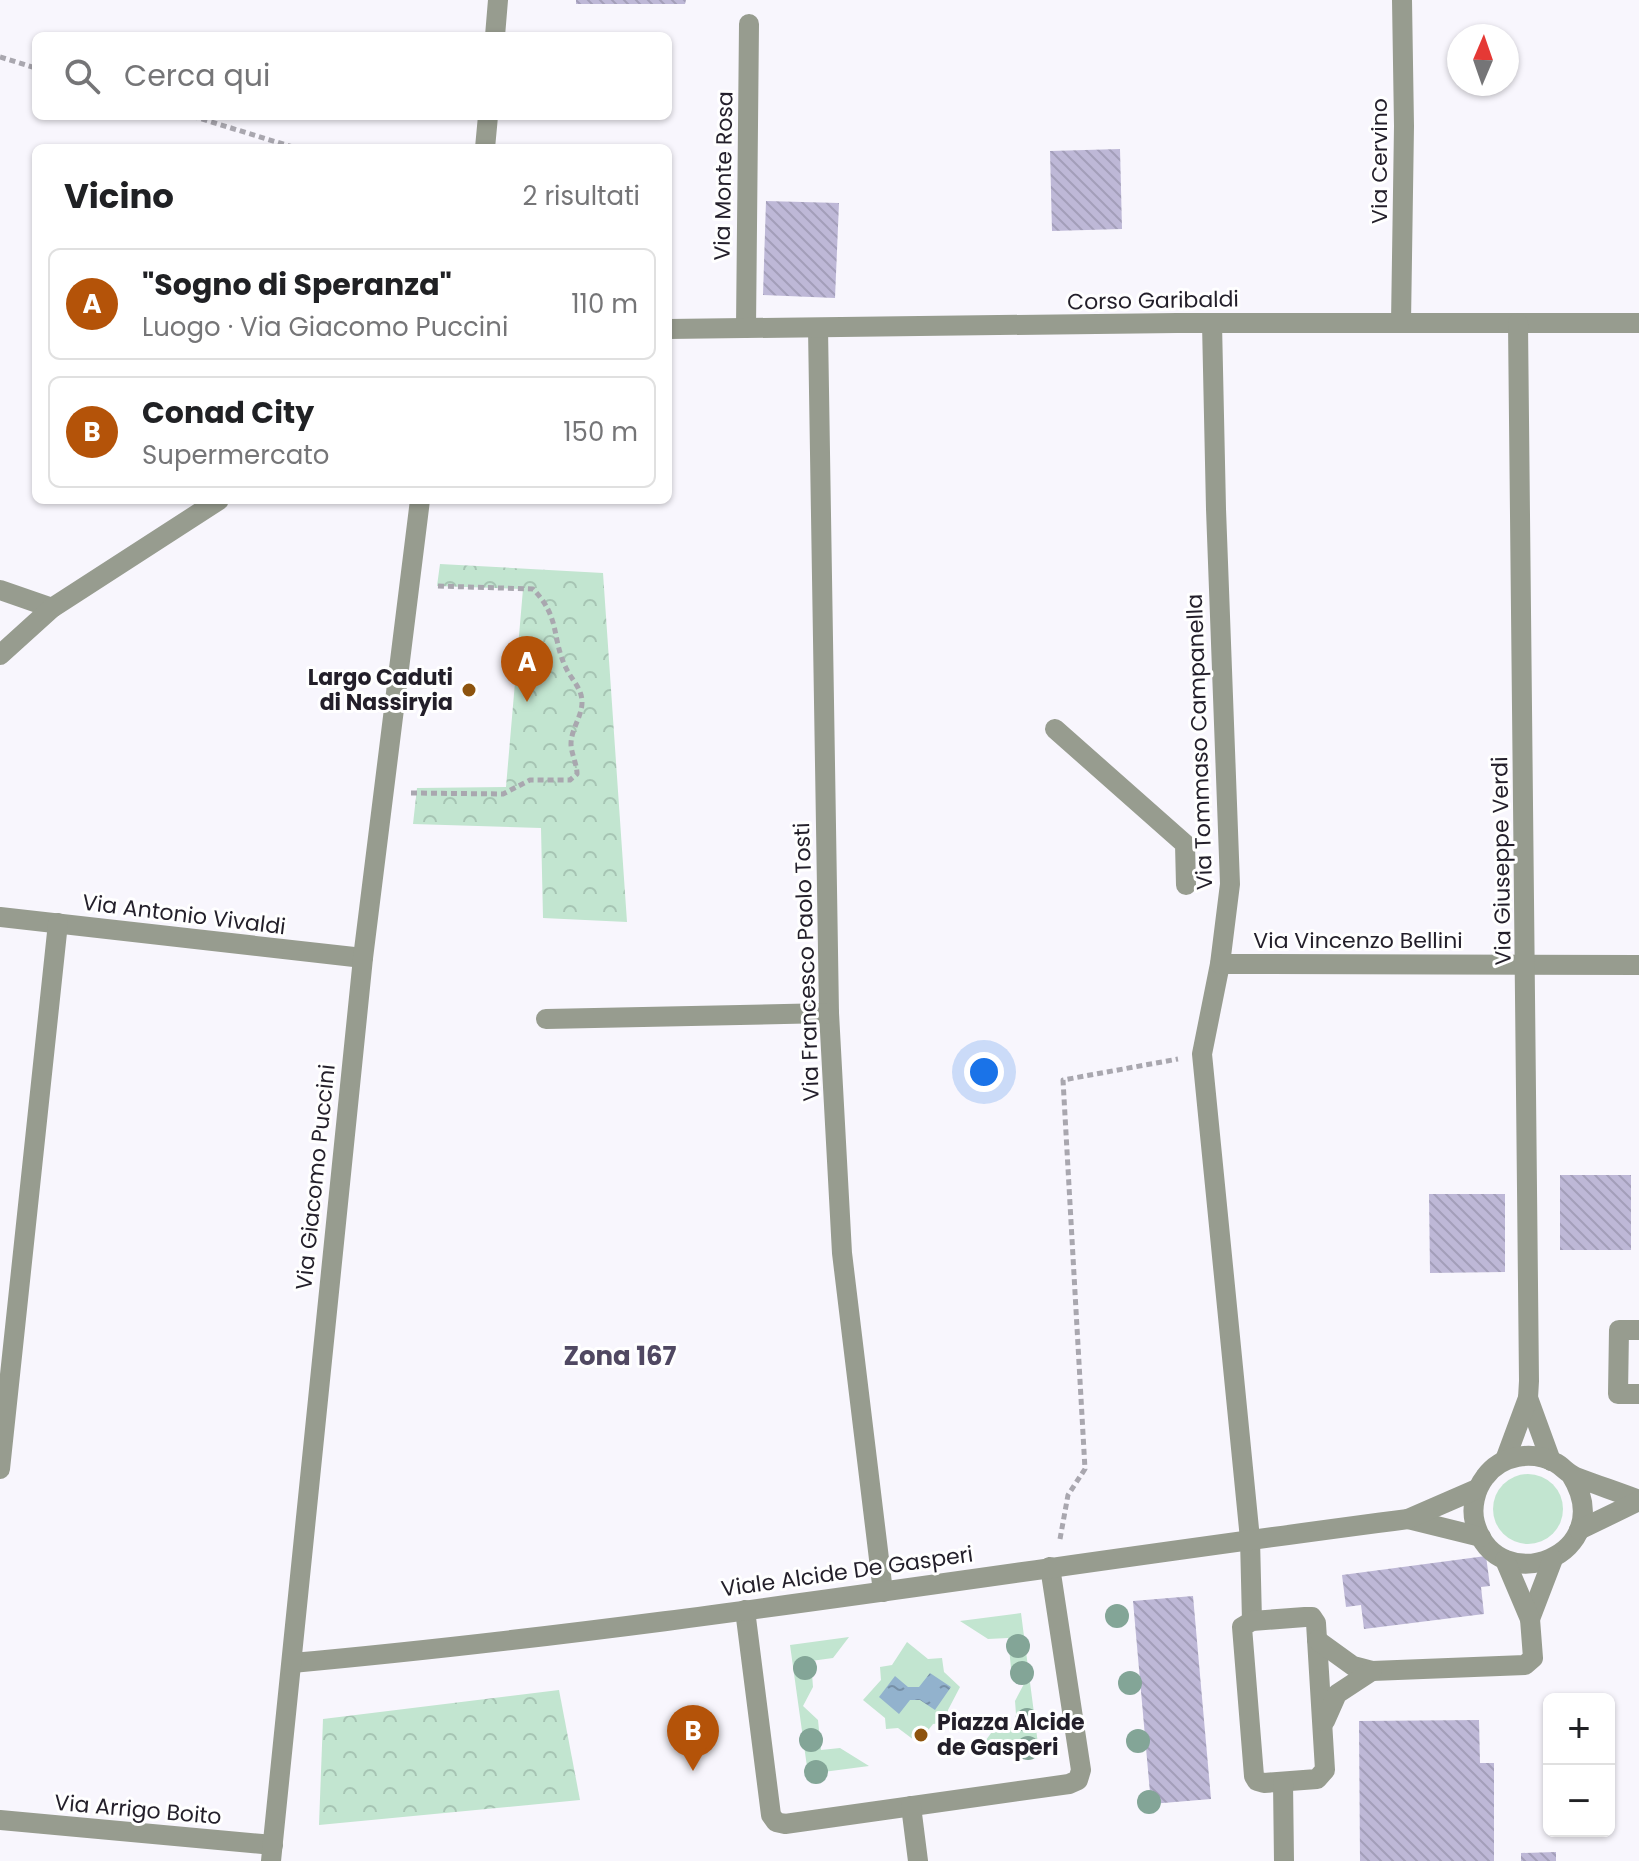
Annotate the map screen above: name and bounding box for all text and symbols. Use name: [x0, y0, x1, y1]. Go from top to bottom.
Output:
north arrow: [1447, 24, 1519, 96]
search box: [32, 32, 672, 120]
icon: search: [60, 54, 104, 98]
text: Cerca qui: [124, 54, 270, 97]
street label: Via Monte Rosa: [707, 91, 740, 261]
street label: Via Cervino: [1364, 98, 1395, 224]
text: Vicino: [64, 172, 174, 220]
text: 2 risultati: [523, 178, 640, 214]
text: "Sogno di Speranza": [142, 263, 452, 306]
street label: Corso Garibaldi: [1067, 284, 1239, 317]
text: A: [82, 286, 102, 322]
text: 110 m: [571, 286, 638, 322]
text: Luogo · Via Giacomo Puccini: [142, 309, 508, 345]
text: Conad City: [142, 391, 314, 434]
text: B: [83, 414, 101, 450]
text: 150 m: [563, 414, 638, 450]
text: Supermercato: [142, 437, 329, 473]
street label: Via Tommaso Campanella: [1179, 593, 1220, 891]
pin: A: [501, 636, 553, 702]
place label: Largo Caduti di Nassiryia: [308, 662, 453, 718]
marker: Largo Caduti di Nassiryia: [460, 681, 478, 699]
street label: Via Giuseppe Verdi: [1484, 756, 1519, 966]
street label: Via Francesco Paolo Tosti: [786, 822, 827, 1102]
street label: Via Antonio Vivaldi: [80, 887, 287, 942]
street label: Via Vincenzo Bellini: [1253, 925, 1463, 956]
your location: [964, 1052, 1004, 1092]
street label: Via Giacomo Puccini: [288, 1063, 343, 1292]
district label: Zona 167: [564, 1338, 677, 1374]
street label: Viale Alcide De Gasperi: [719, 1538, 975, 1605]
map controls: [1543, 1693, 1615, 1837]
button: +: [1543, 1693, 1615, 1765]
pin: B: [667, 1705, 719, 1771]
place label: Piazza Alcide de Gasperi: [937, 1707, 1085, 1763]
marker: Piazza Alcide de Gasperi: [912, 1726, 930, 1744]
button: −: [1543, 1765, 1615, 1837]
street label: Via Arrigo Boito: [53, 1787, 223, 1832]

